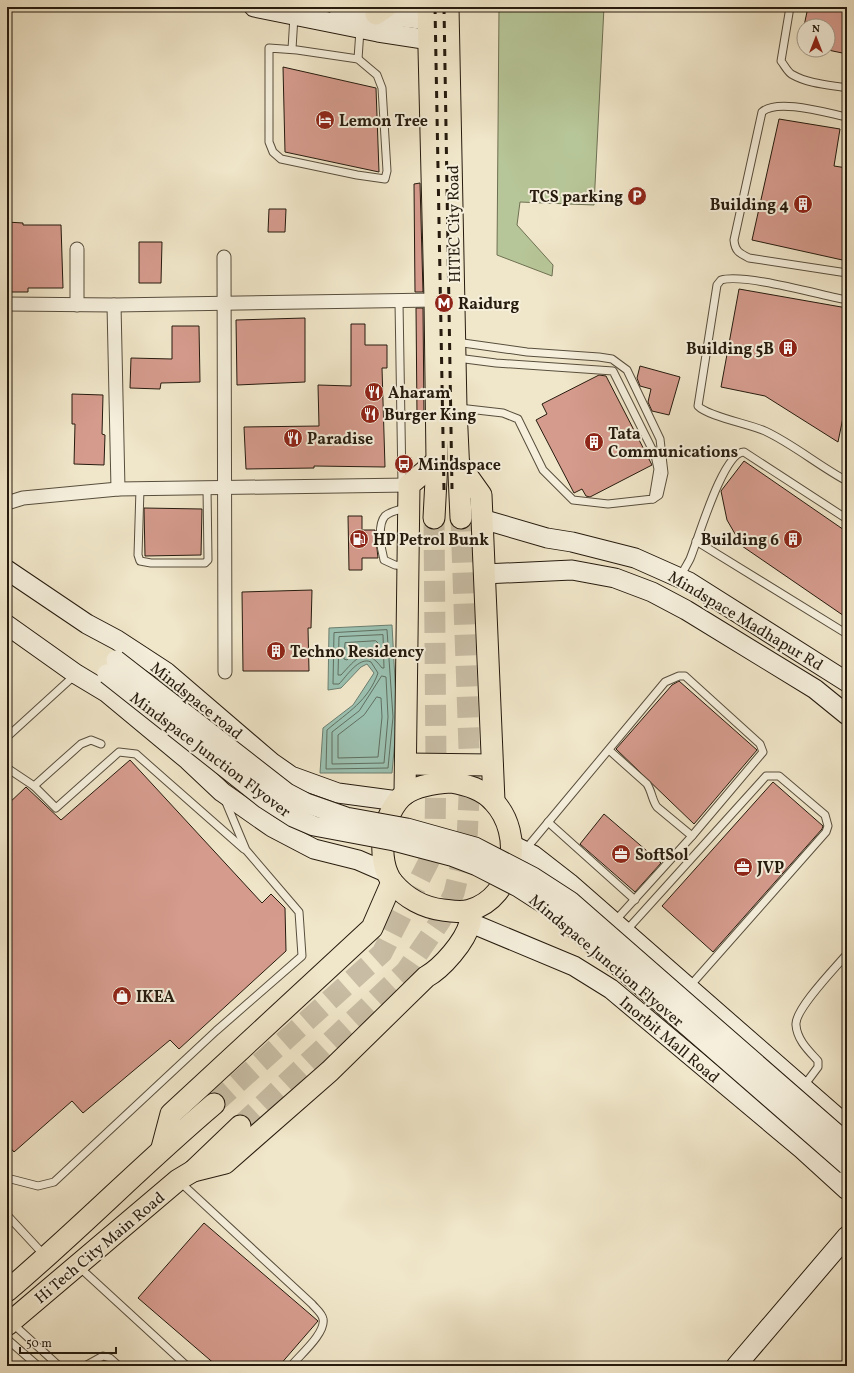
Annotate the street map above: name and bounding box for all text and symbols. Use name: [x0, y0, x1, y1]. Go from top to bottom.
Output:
north arrow: [796, 18, 836, 58]
text: N: [812, 22, 820, 37]
hotel icon: Lemon Tree: [314, 109, 336, 131]
place label: Lemon Tree: [339, 111, 428, 133]
street label: HITEC City Road: [443, 165, 467, 283]
parking icon: TCS parking: [626, 185, 648, 207]
place label: TCS parking: [529, 187, 623, 209]
building icon: Building 4: [792, 193, 814, 215]
place label: Building 4: [710, 195, 789, 217]
metro station icon: Raidurg: [433, 292, 455, 314]
place label: Raidurg: [458, 294, 519, 316]
building icon: Building 5B: [777, 337, 799, 359]
place label: Building 5B: [686, 339, 774, 361]
restaurant icon: Aharam: [363, 381, 385, 403]
place label: Aharam: [388, 383, 450, 405]
restaurant icon: Burger King: [359, 403, 381, 425]
place label: Burger King: [384, 405, 477, 427]
place label: Tata Communications: [608, 424, 738, 464]
restaurant icon: Paradise: [282, 427, 304, 449]
place label: Paradise: [307, 429, 373, 451]
building icon: Tata Communications: [583, 431, 605, 453]
bus stop icon: Mindspace: [393, 453, 415, 475]
place label: Mindspace: [418, 455, 501, 477]
fuel station icon: HP Petrol Bunk: [348, 528, 370, 550]
building icon: Building 6: [782, 528, 804, 550]
place label: HP Petrol Bunk: [373, 530, 489, 552]
place label: Building 6: [701, 530, 779, 552]
street label: Mindspace Madhapur Rd: [663, 567, 827, 677]
building icon: Techno Residency: [265, 640, 287, 662]
place label: Techno Residency: [290, 642, 424, 664]
street label: Mindspace road: [145, 658, 246, 745]
street label: Mindspace Junction Flyover: [125, 688, 295, 824]
office icon: SoftSol: [610, 843, 632, 865]
place label: SoftSol: [635, 845, 689, 867]
office icon: JVP: [732, 856, 754, 878]
place label: JVP: [756, 858, 784, 880]
street label: Mindspace Junction Flyover: [524, 890, 688, 1033]
shop icon: IKEA: [111, 985, 133, 1007]
place label: IKEA: [136, 987, 176, 1009]
street label: Inorbit Mall Road: [614, 992, 724, 1089]
street label: Hi Tech City Main Road: [31, 1187, 170, 1310]
scale bar: [20, 1329, 116, 1355]
text: 50 m: [26, 1336, 52, 1352]

